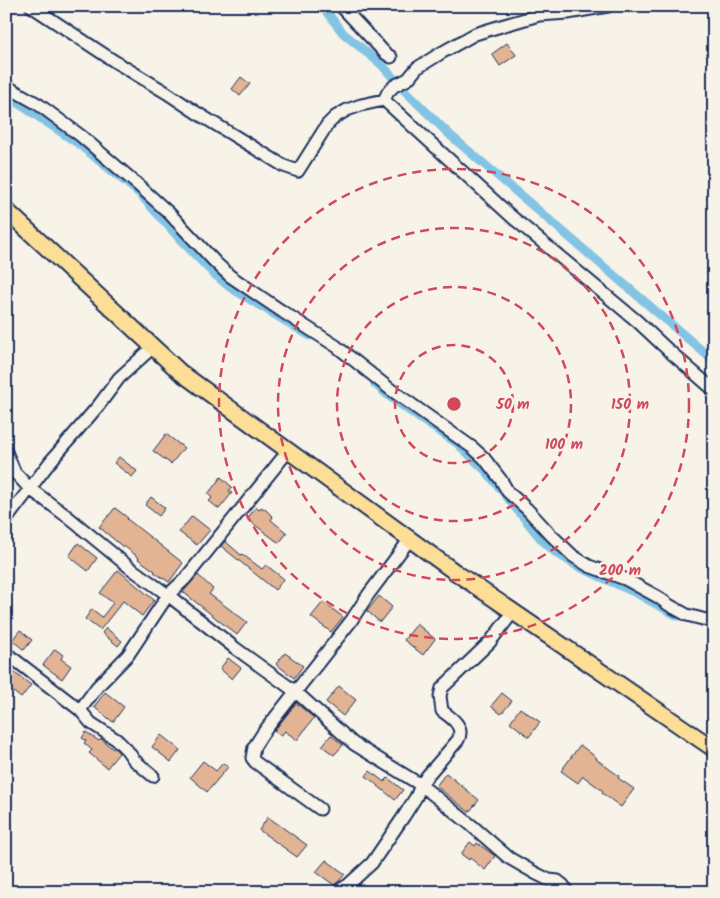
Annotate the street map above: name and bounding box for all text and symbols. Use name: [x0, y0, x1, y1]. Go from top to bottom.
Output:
text: 50 m: [495, 393, 530, 417]
text: 150 m: [611, 393, 649, 417]
centre of rings: [445, 395, 463, 413]
text: 100 m: [545, 433, 583, 457]
text: 200 m: [599, 559, 641, 583]

